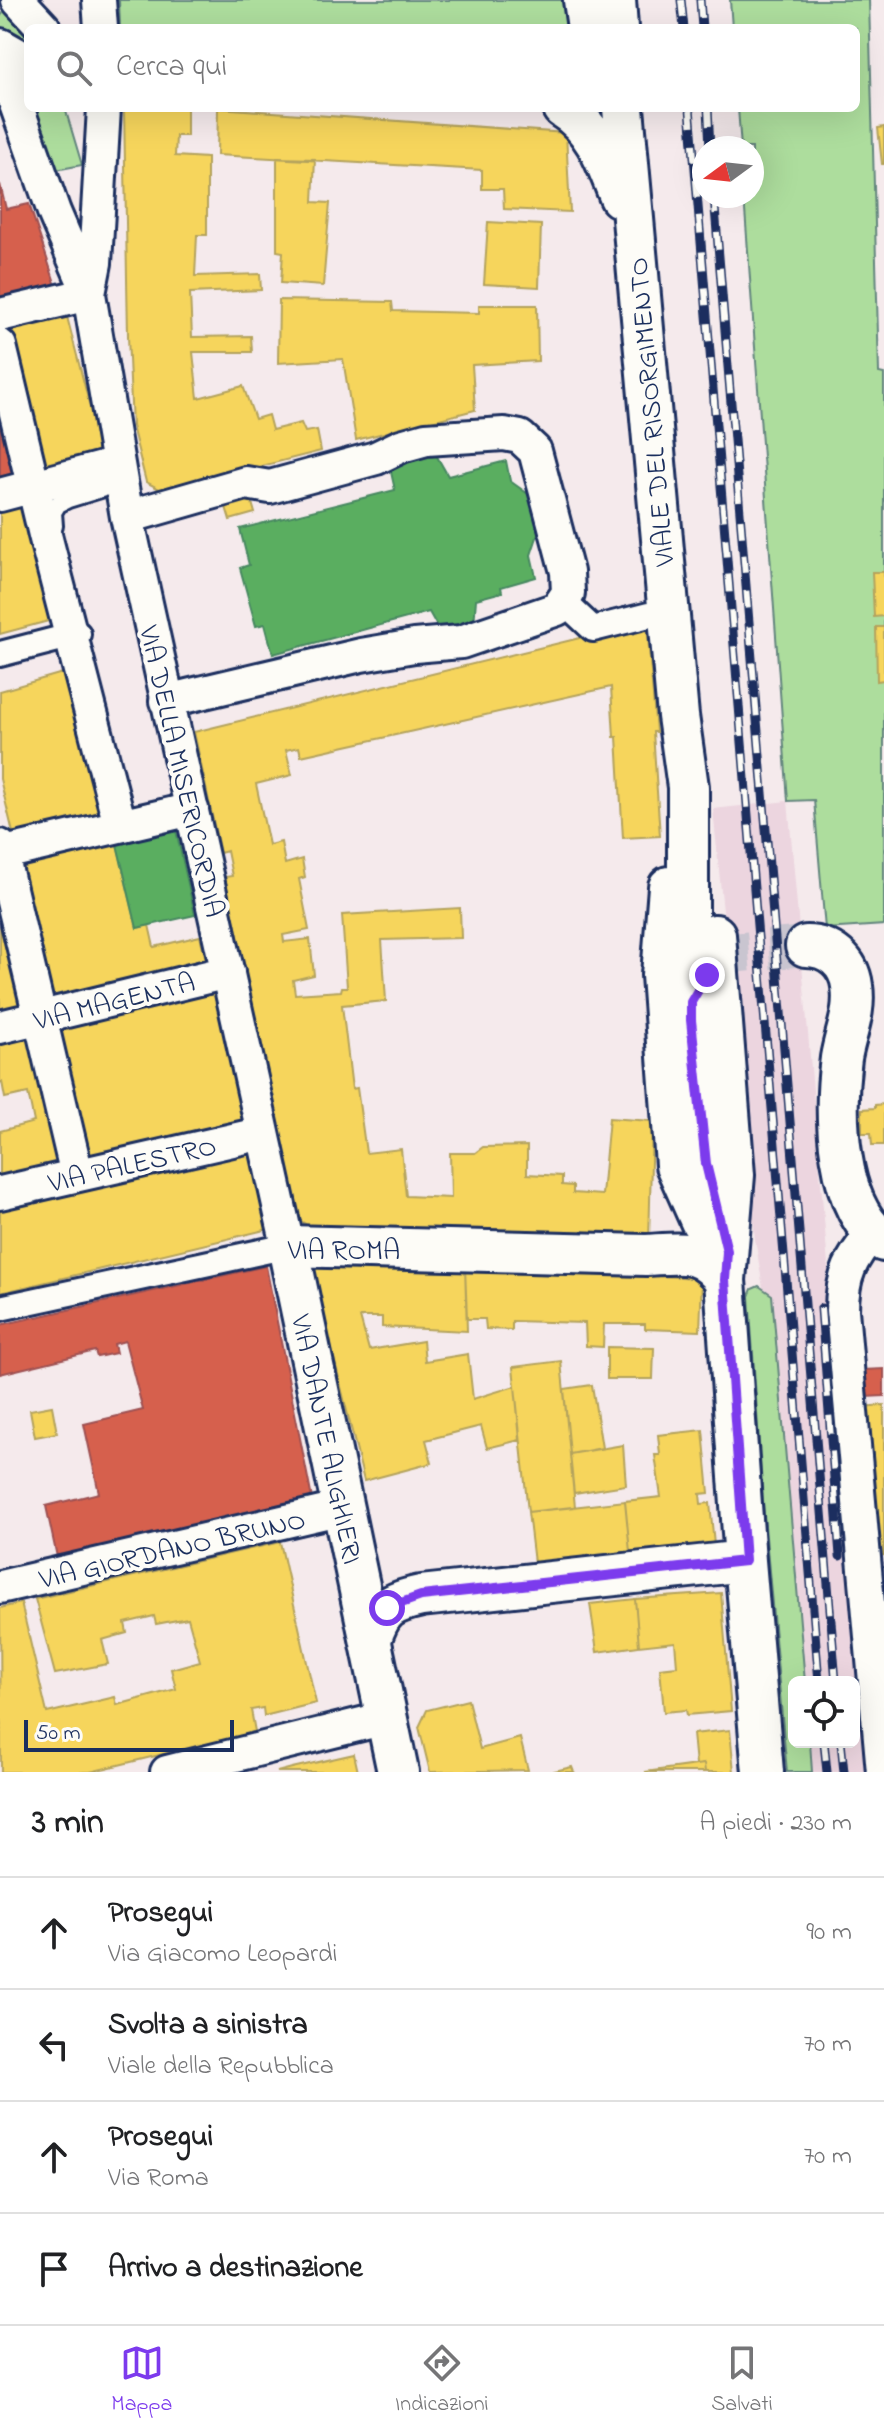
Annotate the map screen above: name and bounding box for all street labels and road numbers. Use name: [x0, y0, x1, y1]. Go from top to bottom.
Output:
street label: VIALE DEL RISORGIMENTO: [620, 255, 688, 569]
street label: VIA DELLA MISERICORDIA: [126, 621, 233, 922]
street label: VIA MAGENTA: [29, 964, 200, 1043]
street label: VIA PALESTRO: [44, 1127, 221, 1206]
street label: VIA ROMA: [287, 1232, 400, 1273]
street label: VIA DANTE ALIGHIERI: [278, 1310, 371, 1568]
street label: VIA GIORDANO BRUNO: [35, 1501, 310, 1602]

